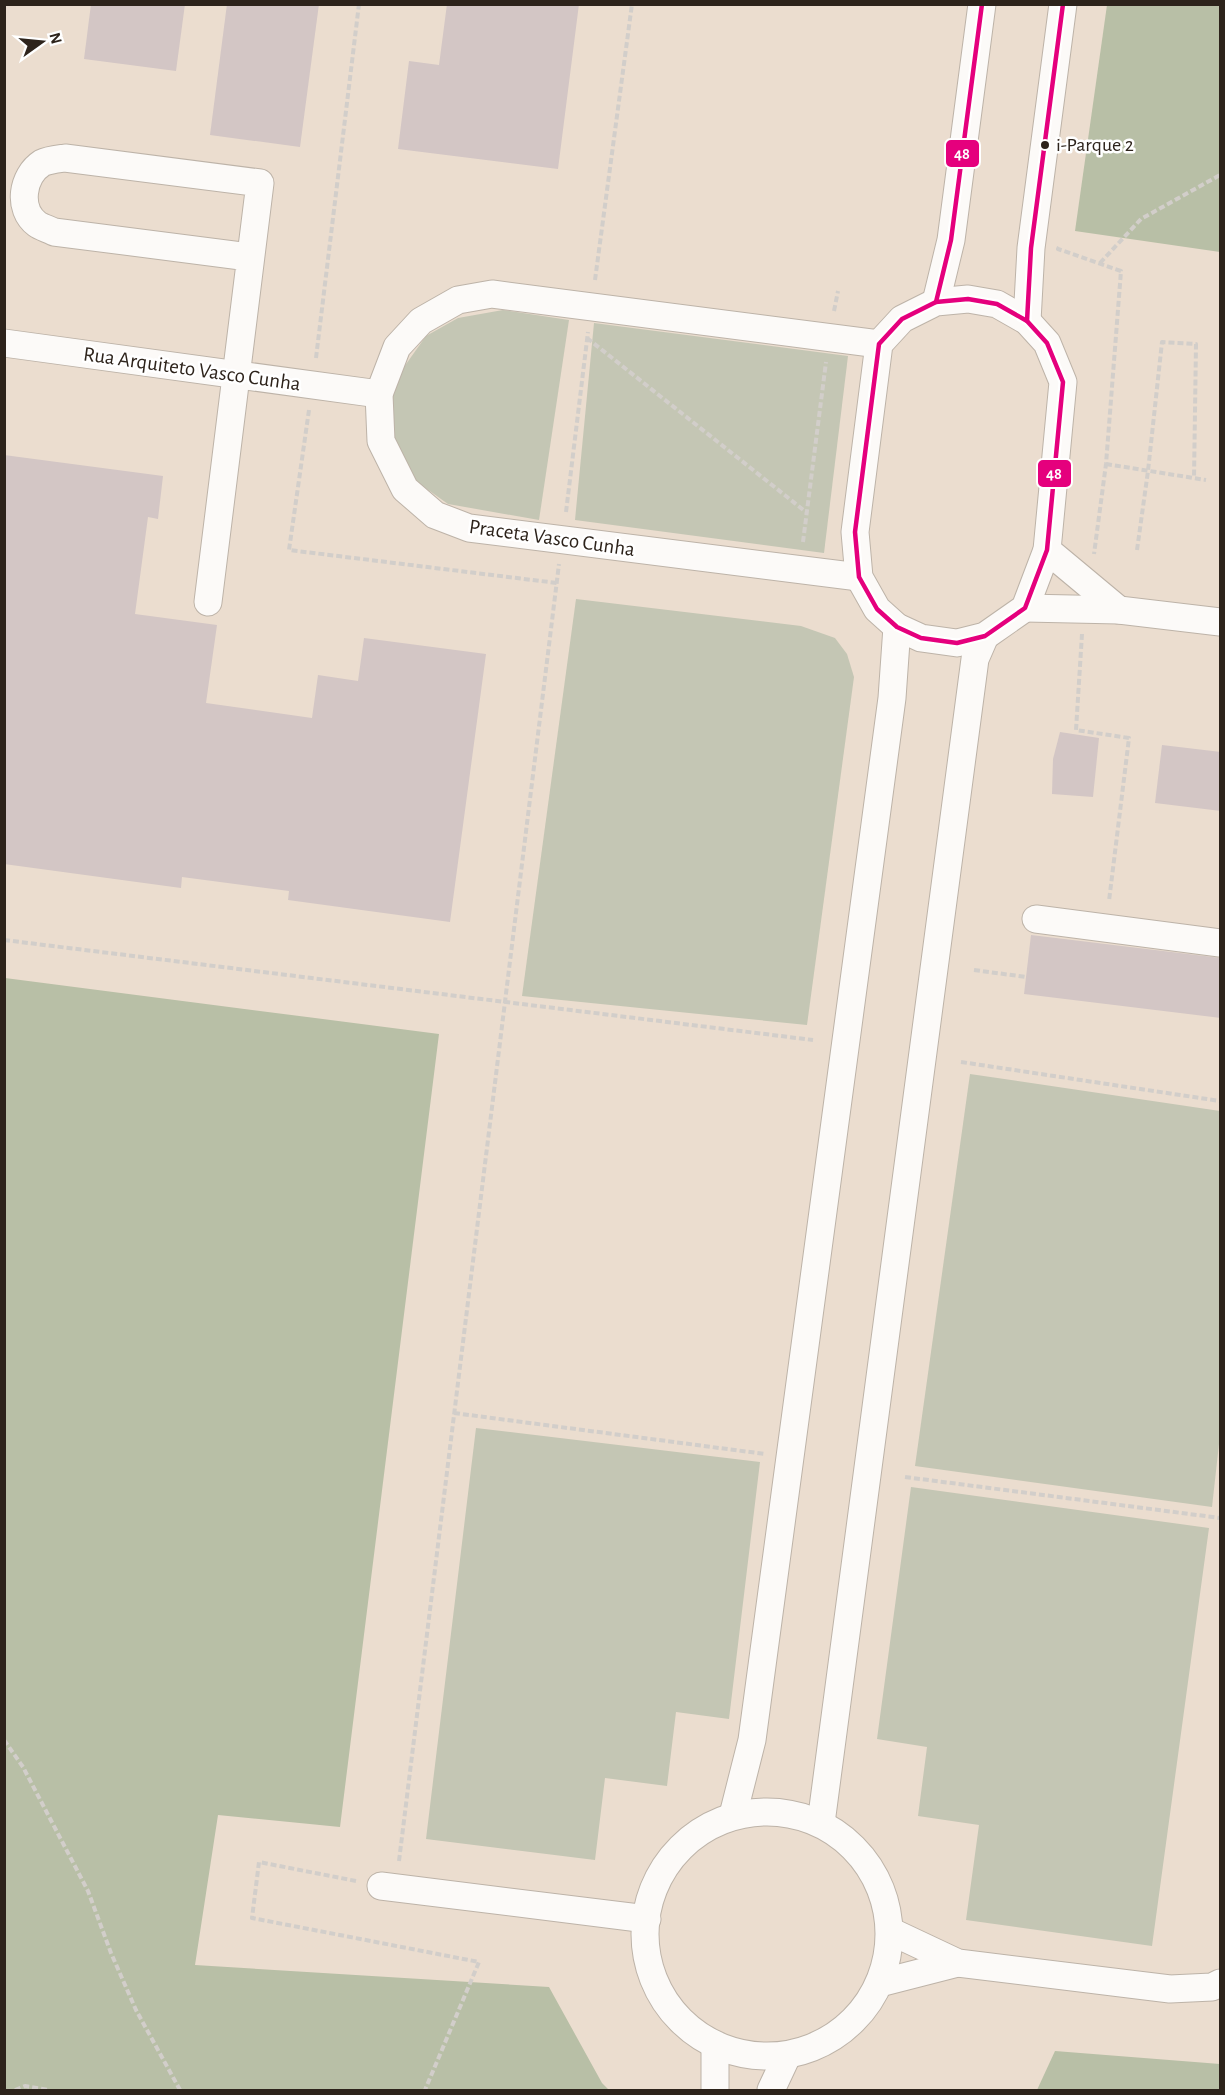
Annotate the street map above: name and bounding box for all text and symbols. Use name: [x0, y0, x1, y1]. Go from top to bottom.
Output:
north arrow: [12, 12, 72, 72]
text: N: [46, 31, 65, 46]
place label: i-Parque 2: [1056, 135, 1134, 155]
line badge: 48: [945, 139, 980, 168]
marker: i-Parque 2: [1039, 139, 1051, 151]
text: 48: [954, 146, 970, 162]
street label: Rua Arquiteto Vasco Cunha: [82, 343, 302, 395]
line badge: 48: [1037, 459, 1072, 488]
text: 48: [1046, 466, 1062, 482]
street label: Praceta Vasco Cunha: [468, 516, 637, 560]

